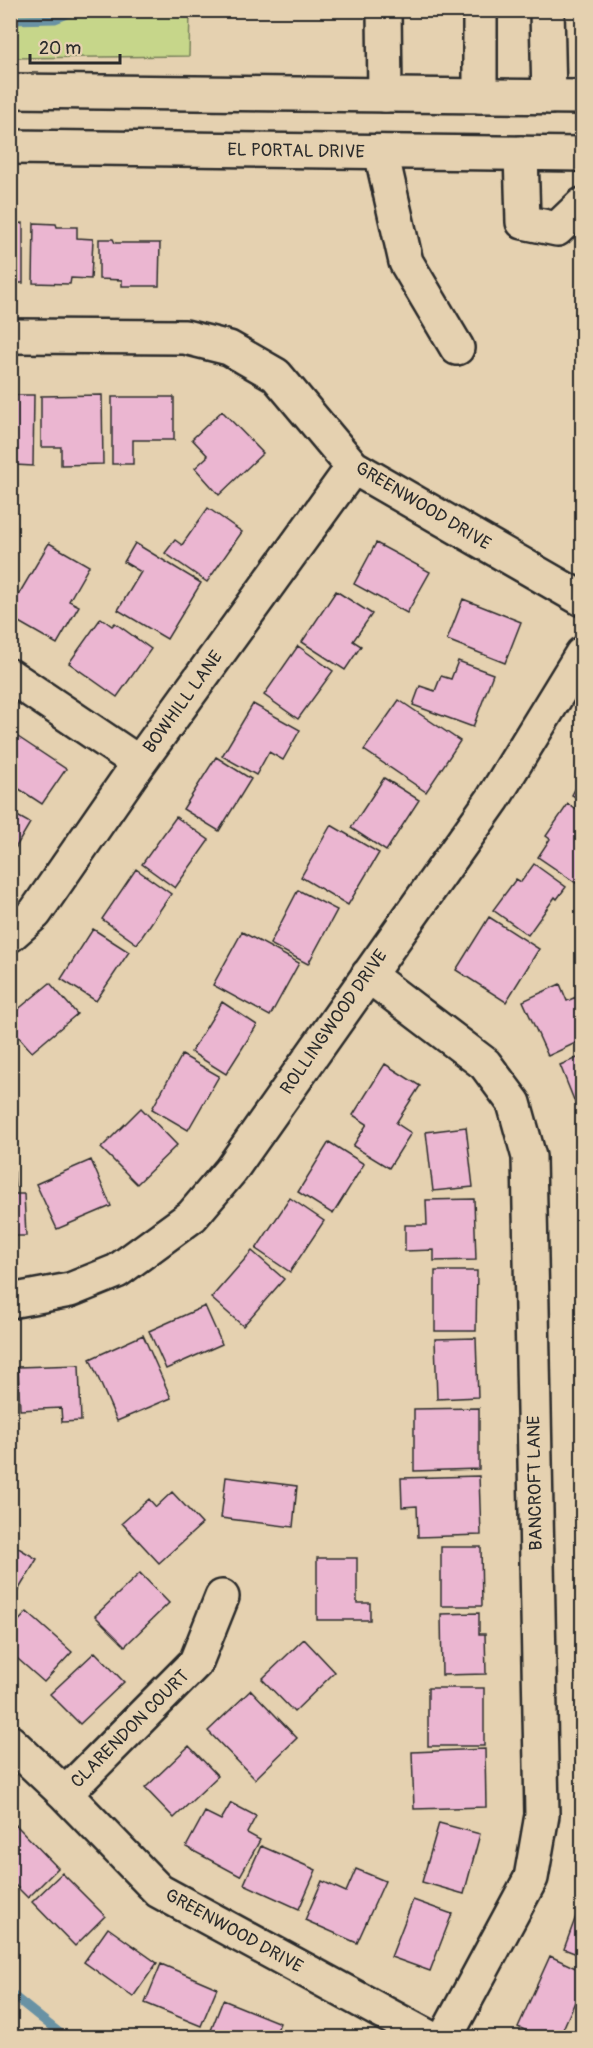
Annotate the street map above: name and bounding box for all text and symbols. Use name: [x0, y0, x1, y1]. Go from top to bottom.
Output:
scale bar: [30, 27, 120, 65]
text: 20 m: [39, 37, 81, 60]
street label: EL PORTAL DRIVE: [227, 138, 365, 164]
street label: GREENWOOD DRIVE: [351, 456, 495, 556]
street label: BOWHILL LANE: [138, 646, 228, 758]
street label: ROLLINGWOOD DRIVE: [275, 945, 393, 1099]
street label: BANCROFT LANE: [522, 1415, 548, 1551]
street label: CLARENDON COURT: [66, 1665, 194, 1793]
street label: GREENWOOD DRIVE: [161, 1884, 307, 1978]

